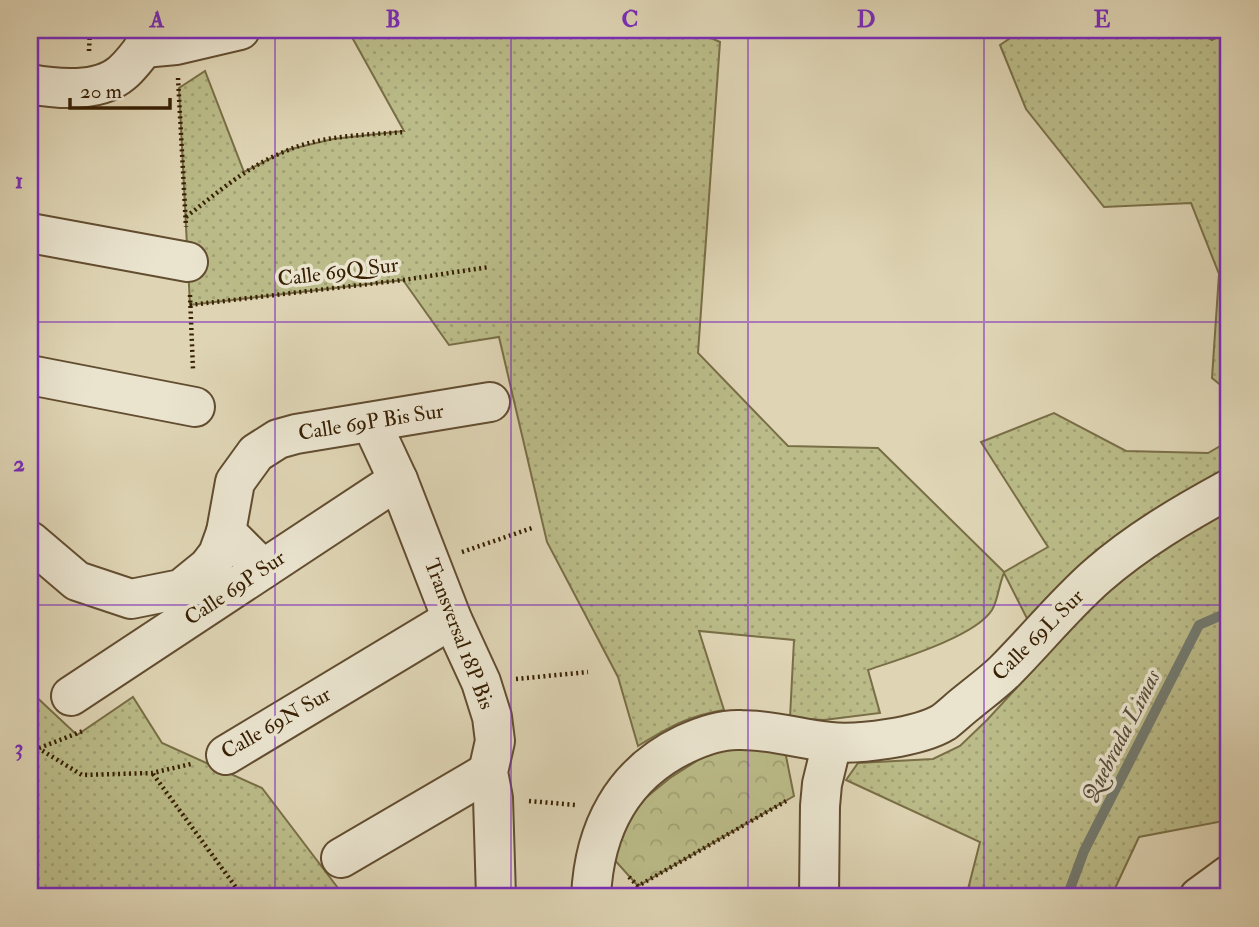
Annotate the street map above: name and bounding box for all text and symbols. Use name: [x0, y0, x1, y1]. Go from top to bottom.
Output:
text: A: [149, 5, 165, 34]
text: B: [385, 5, 401, 34]
text: C: [622, 5, 638, 34]
text: D: [857, 5, 875, 34]
text: E: [1094, 5, 1111, 34]
scale bar: [70, 66, 170, 110]
text: 20 m: [80, 78, 122, 105]
text: 1: [15, 166, 23, 195]
street label: Calle 69Q Sur: [276, 251, 400, 293]
street label: Calle 69P Bis Sur: [296, 397, 446, 447]
text: 2: [13, 449, 25, 478]
street label: Calle 69P Sur: [179, 544, 291, 632]
street label: Transversal 18P Bis: [418, 555, 500, 713]
street label: Calle 69L Sur: [986, 583, 1090, 687]
water label: Quebrada Limas: [1075, 664, 1167, 807]
street label: Calle 69N Sur: [216, 681, 336, 765]
text: 3: [15, 733, 23, 762]

